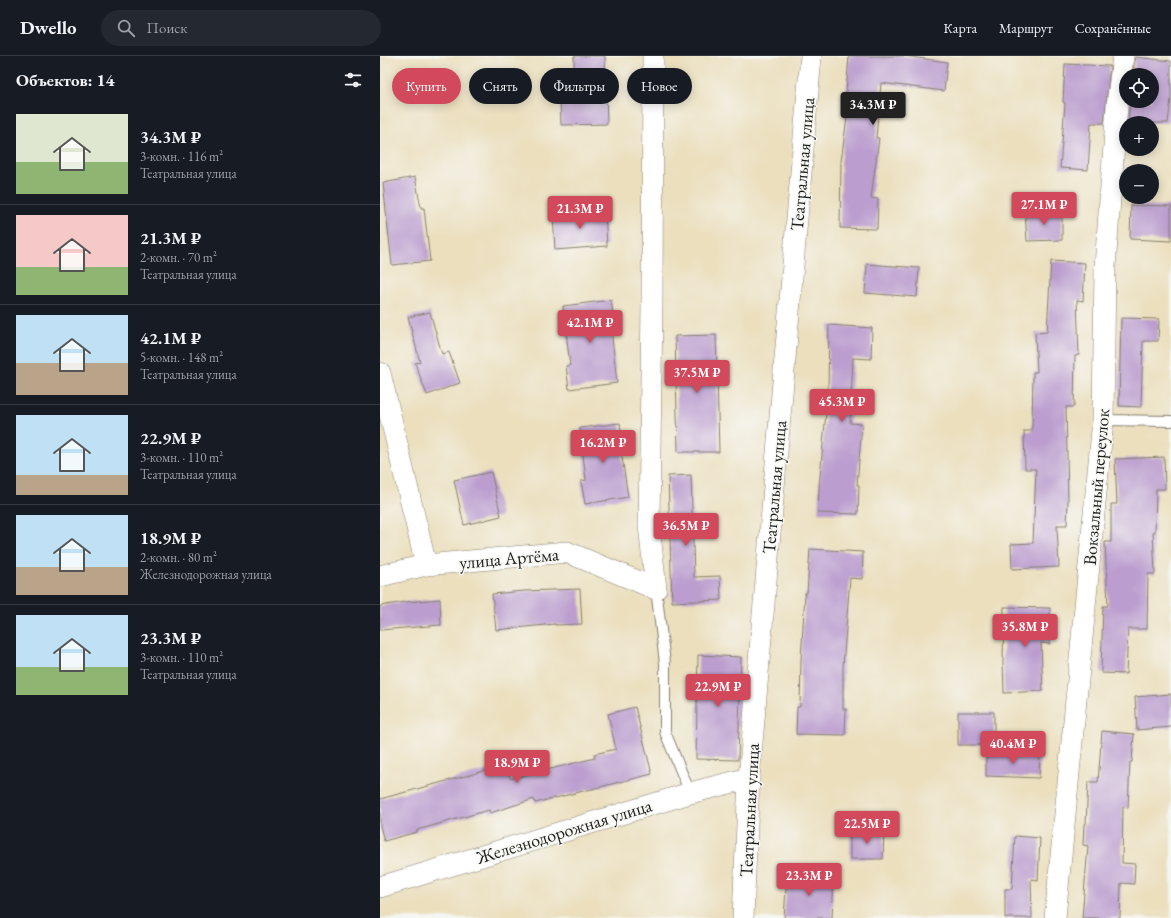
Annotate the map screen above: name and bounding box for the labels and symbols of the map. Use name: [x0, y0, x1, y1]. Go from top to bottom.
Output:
pin: 34.3M ₽: [836, 92, 910, 126]
street label: Театральная улица: [785, 96, 819, 232]
pin: 27.1M ₽: [1007, 192, 1081, 226]
pin: 21.3M ₽: [543, 196, 617, 230]
pin: 42.1M ₽: [553, 310, 627, 344]
pin: 37.5M ₽: [660, 360, 734, 394]
pin: 45.3M ₽: [805, 389, 879, 423]
street label: Вокзальный переулок: [1078, 407, 1114, 566]
street label: Театральная улица: [757, 419, 791, 555]
pin: 16.2M ₽: [566, 430, 640, 464]
pin: 36.5M ₽: [649, 513, 723, 547]
street label: улица Артёма: [458, 542, 561, 574]
pin: 35.8M ₽: [988, 614, 1062, 648]
pin: 22.9M ₽: [681, 674, 755, 708]
pin: 40.4M ₽: [976, 731, 1050, 765]
street label: Театральная улица: [734, 742, 764, 877]
pin: 18.9M ₽: [480, 750, 554, 784]
street label: Железнодорожная улица: [472, 793, 655, 869]
pin: 22.5M ₽: [830, 811, 904, 845]
pin: 23.3M ₽: [772, 863, 846, 897]

